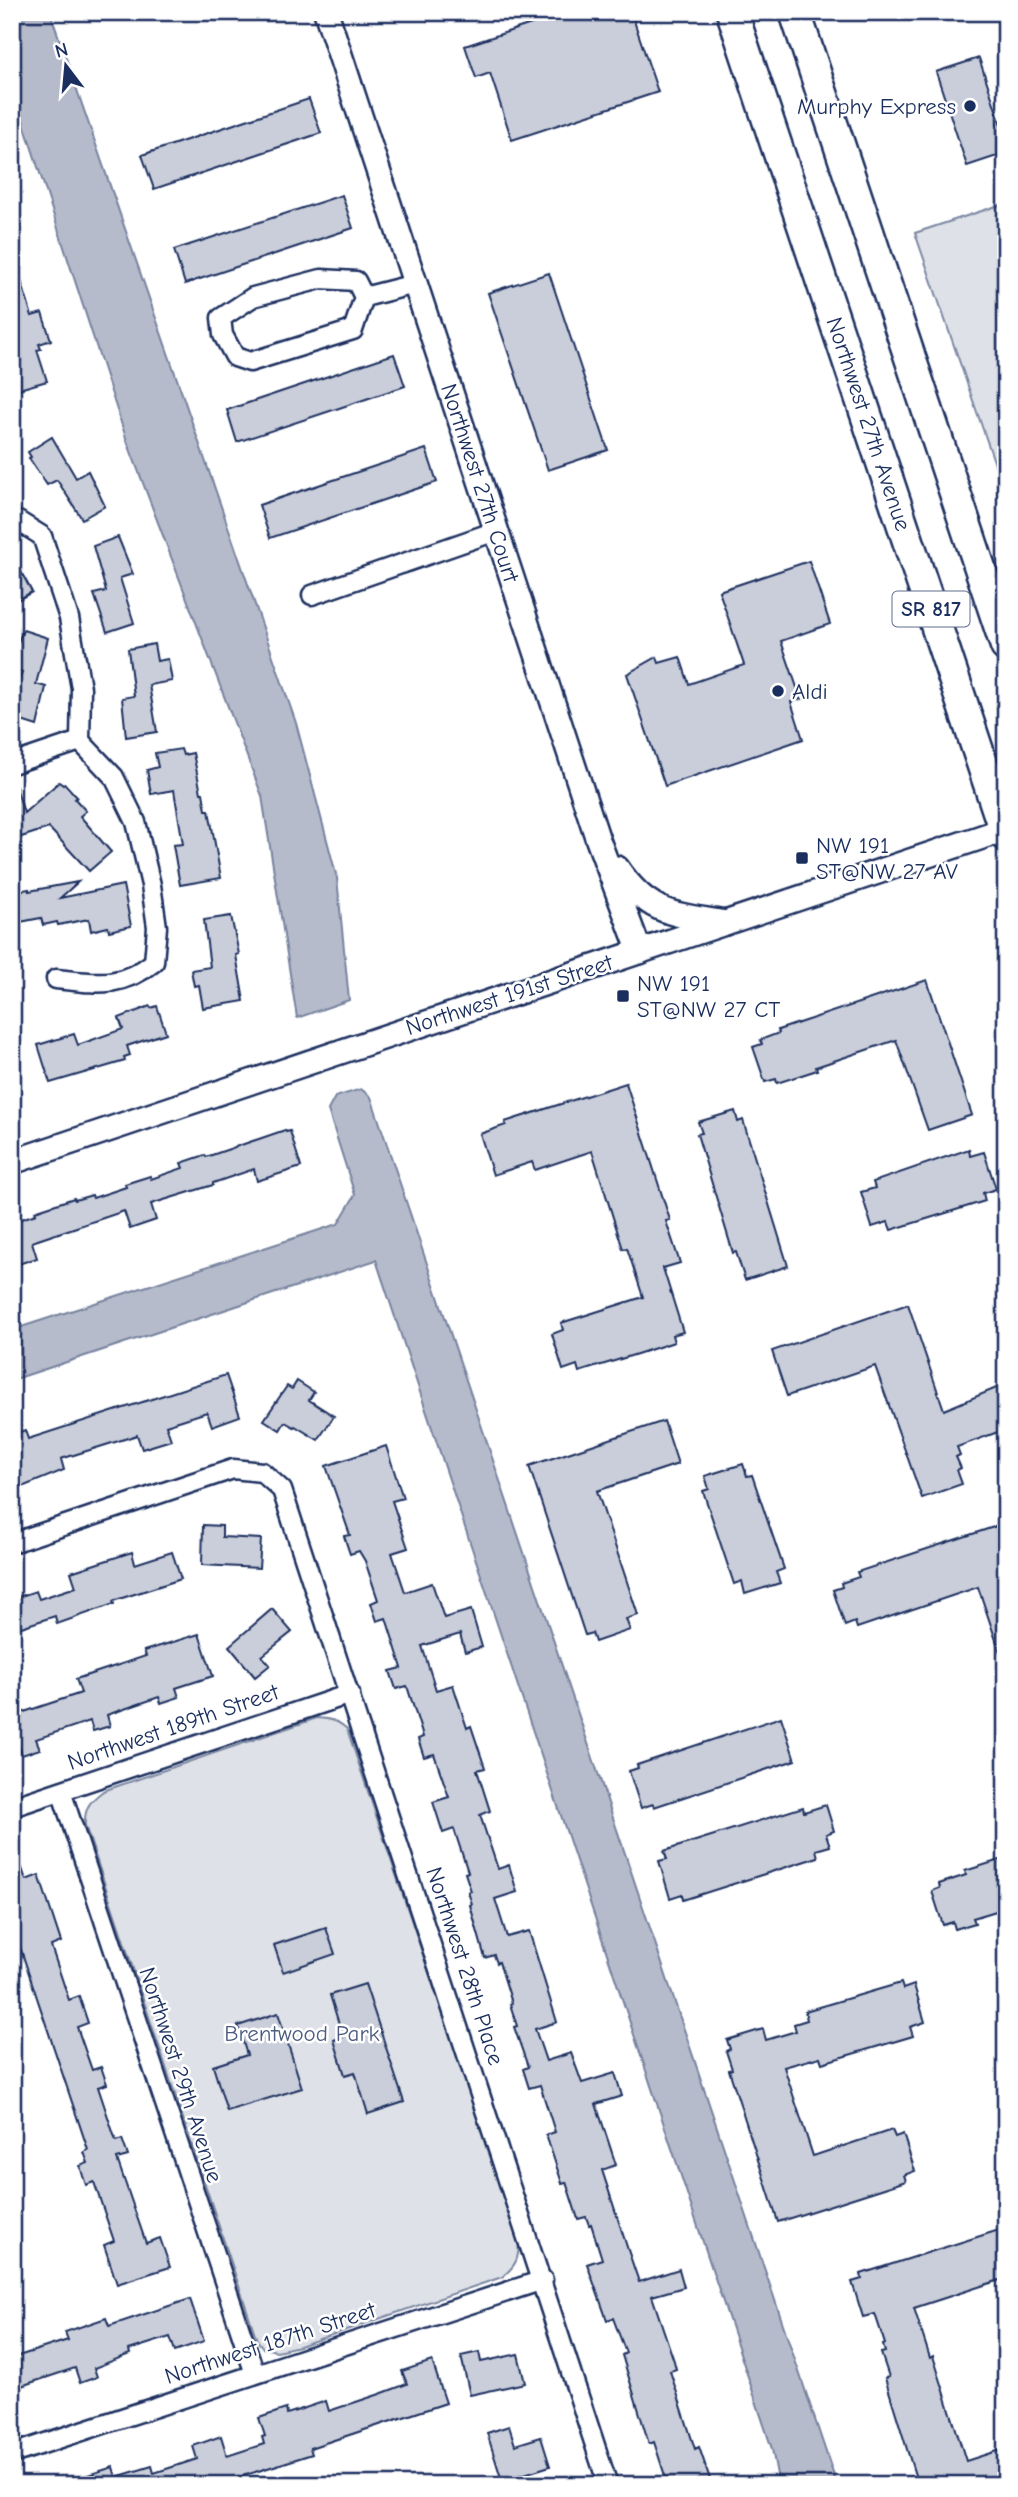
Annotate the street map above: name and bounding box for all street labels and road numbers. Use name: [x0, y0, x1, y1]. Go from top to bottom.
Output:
street label: Northwest 27th Avenue: [821, 313, 917, 534]
street label: Northwest 27th Court: [435, 380, 525, 587]
road number: SR 817: [892, 592, 970, 626]
street label: Northwest 191st Street: [402, 948, 617, 1041]
street label: Northwest 189th Street: [64, 1678, 283, 1776]
street label: Northwest 28th Place: [420, 1863, 510, 2069]
street label: Northwest 29th Avenue: [133, 1964, 229, 2186]
street label: Northwest 187th Street: [161, 2296, 380, 2390]

